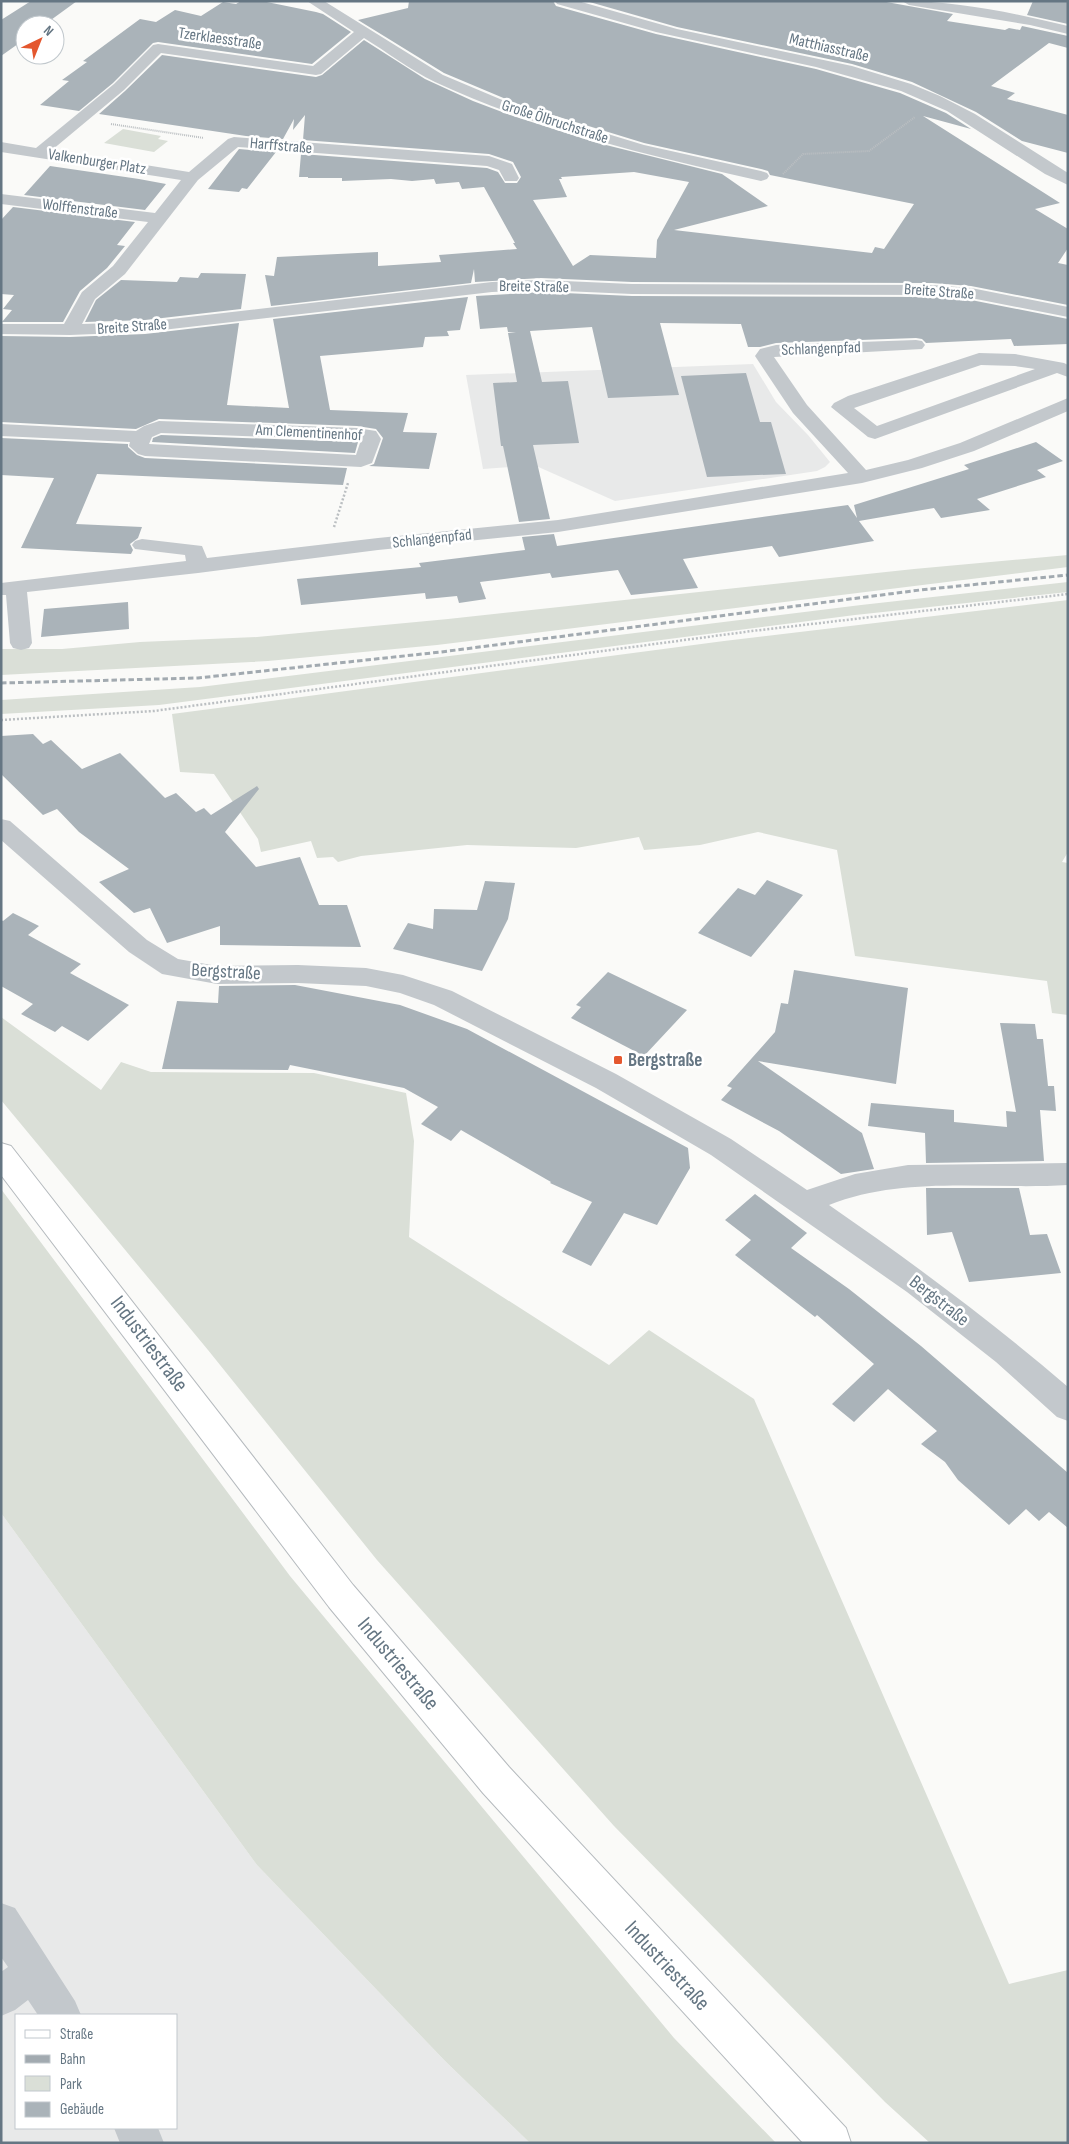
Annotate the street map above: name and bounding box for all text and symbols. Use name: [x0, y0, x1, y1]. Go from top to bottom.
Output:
north arrow: [15, 15, 65, 65]
text: N: [40, 22, 57, 40]
street label: Tzerklaesstraße: [177, 24, 263, 54]
street label: Matthiasstraße: [787, 30, 871, 66]
street label: Große Ölbruchstraße: [499, 96, 611, 148]
street label: Harffstraße: [249, 134, 313, 158]
street label: Valkenburger Platz: [47, 145, 148, 179]
street label: Wolffenstraße: [41, 195, 119, 223]
street label: Breite Straße: [499, 277, 569, 297]
street label: Breite Straße: [903, 280, 975, 304]
street label: Breite Straße: [96, 315, 168, 339]
street label: Schlangenpfad: [781, 338, 861, 360]
street label: Am Clementinenhof: [254, 421, 363, 445]
street label: Schlangenpfad: [391, 525, 473, 553]
street label: Bergstraße: [191, 959, 261, 985]
place label: Bergstraße: [628, 1049, 702, 1072]
marker: Bergstraße: [612, 1054, 624, 1066]
street label: Bergstraße: [905, 1271, 973, 1331]
street label: Industriestraße: [104, 1291, 194, 1397]
street label: Industriestraße: [351, 1612, 445, 1716]
street label: Industriestraße: [619, 1915, 715, 2017]
legend: [15, 2014, 178, 2129]
text: Straße: [60, 2025, 93, 2044]
text: Bahn: [60, 2050, 85, 2069]
text: Park: [60, 2075, 82, 2094]
text: Gebäude: [60, 2100, 104, 2119]

